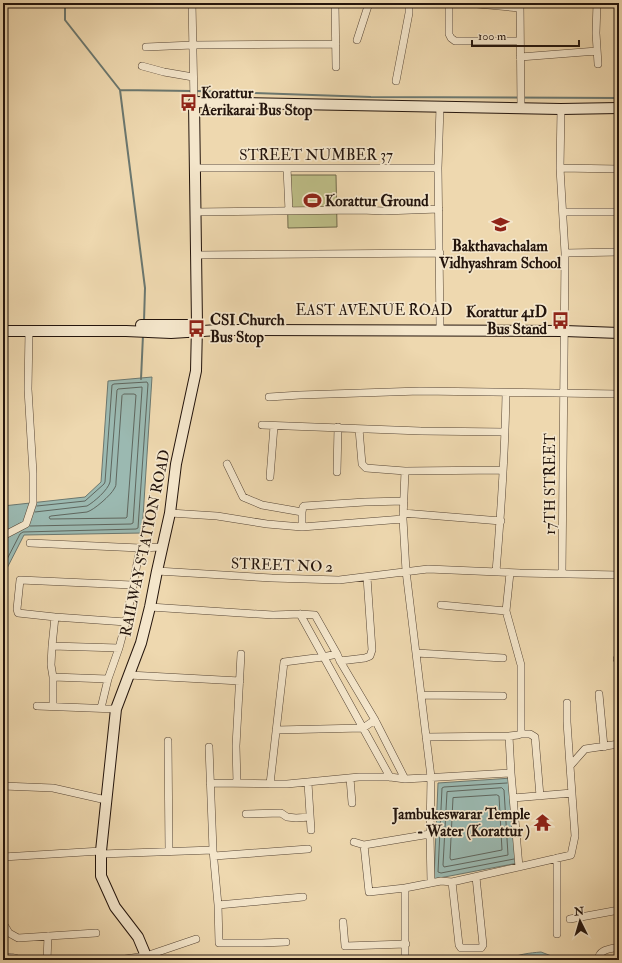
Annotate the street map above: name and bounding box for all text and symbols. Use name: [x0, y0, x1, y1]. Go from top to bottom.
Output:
scale bar: [472, 22, 579, 48]
text: 100 m: [478, 29, 507, 44]
place label: Korattur Aerikarai Bus Stop: [200, 84, 313, 121]
bus stop icon: Korattur Aerikarai Bus Stop: [178, 92, 198, 112]
street label: STREET NUMBER 37: [239, 146, 393, 165]
sports icon: Korattur Ground: [302, 191, 322, 211]
place label: Korattur Ground: [325, 192, 429, 211]
school or university icon: Bakthavachalam Vidhyashram School: [490, 215, 510, 235]
place label: Bakthavachalam Vidhyashram School: [438, 237, 561, 274]
street label: EAST AVENUE ROAD: [295, 301, 453, 320]
place label: Korattur 41D Bus Stand: [466, 303, 548, 339]
place label: CSI Church Bus Stop: [210, 311, 285, 348]
bus stop icon: Korattur 41D Bus Stand: [550, 311, 570, 331]
bus stop icon: CSI Church Bus Stop: [187, 319, 207, 339]
street label: 17TH STREET: [541, 433, 560, 535]
street label: RAILWAY STATION ROAD: [116, 448, 175, 638]
street label: STREET NO 2: [231, 554, 334, 577]
place label: Jambukeswarar Temple - Water (Korattur ): [392, 805, 531, 841]
temple icon: Jambukeswarar Temple - Water (Korattur ): [533, 813, 553, 833]
north arrow: [560, 901, 600, 941]
text: N: [573, 905, 586, 919]

